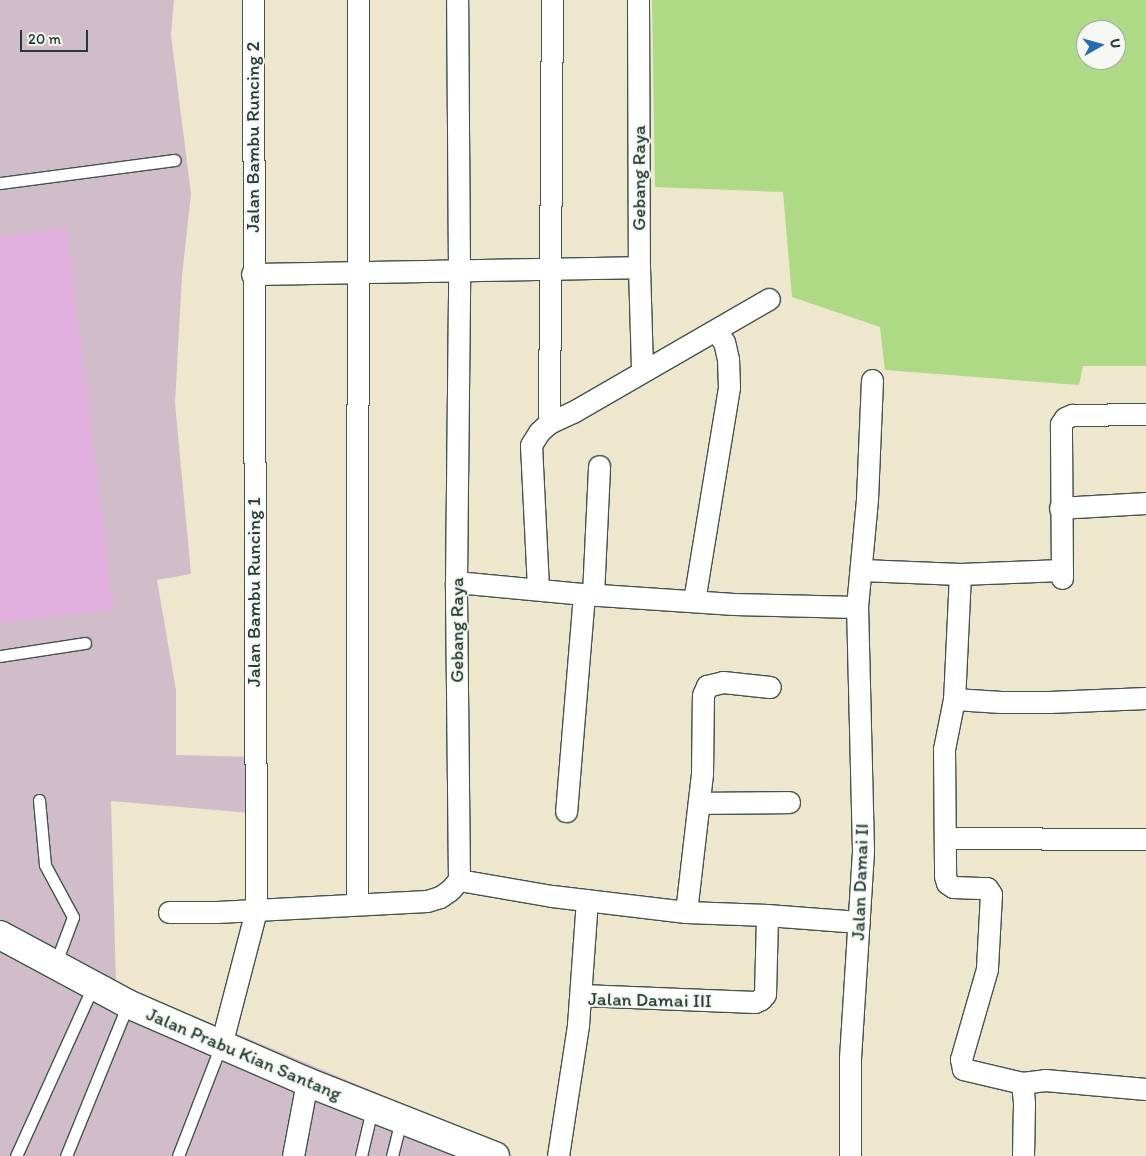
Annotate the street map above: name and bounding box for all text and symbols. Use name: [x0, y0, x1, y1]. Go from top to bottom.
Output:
scale bar: [22, 20, 90, 52]
north arrow: [1076, 20, 1126, 70]
text: 20 m: [28, 30, 61, 48]
text: U: [1106, 38, 1124, 49]
street label: Jalan Bambu Runcing 2: [242, 41, 264, 233]
street label: Gebang Raya: [628, 125, 650, 231]
street label: Jalan Bambu Runcing 1: [243, 497, 265, 687]
street label: Gebang Raya: [446, 577, 468, 683]
street label: Jalan Damai II: [847, 823, 873, 941]
street label: Jalan Damai III: [588, 988, 712, 1012]
street label: Jalan Prabu Kian Santang: [143, 1002, 345, 1106]

